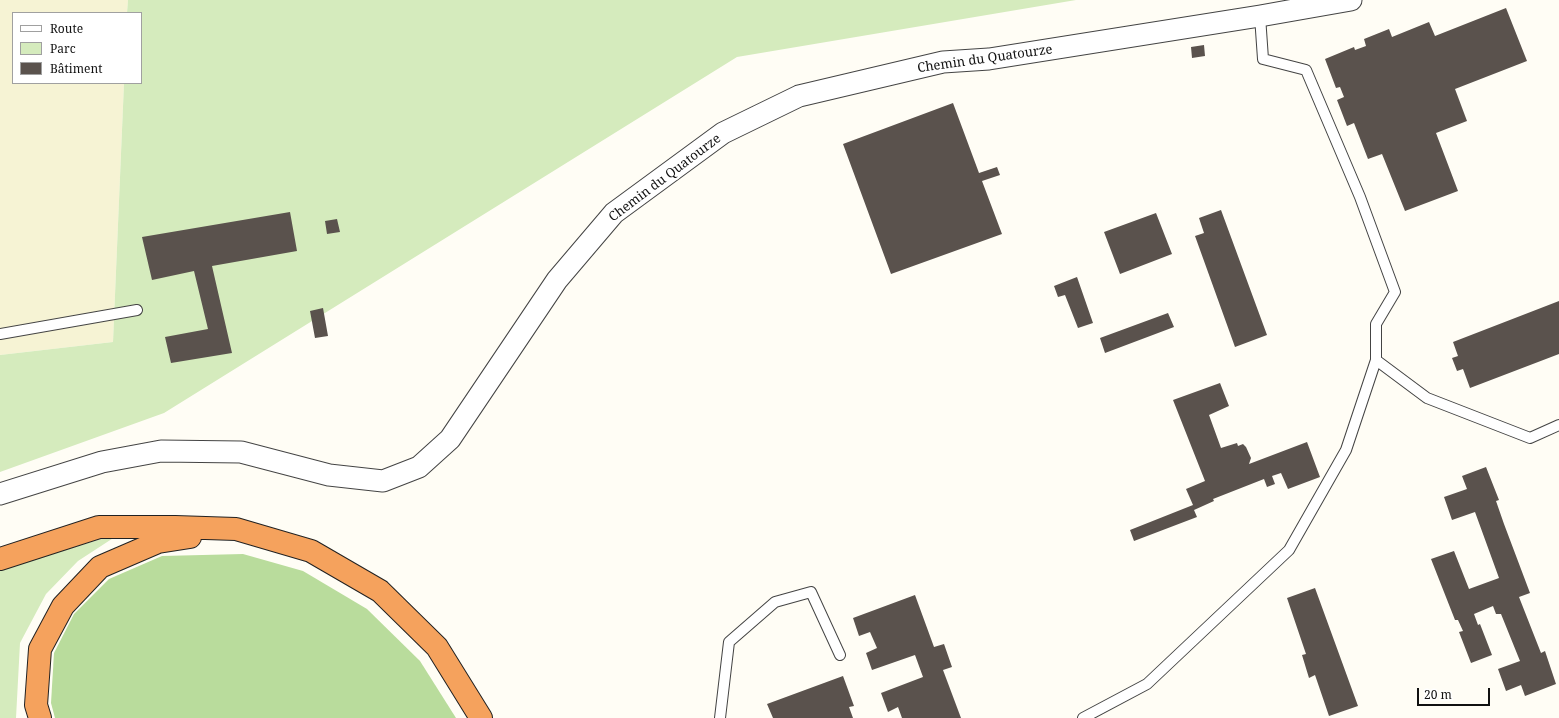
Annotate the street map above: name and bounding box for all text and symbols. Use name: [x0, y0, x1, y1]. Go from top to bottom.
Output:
legend: [12, 12, 142, 84]
text: Route: [50, 20, 83, 37]
text: Parc: [50, 40, 76, 57]
street label: Chemin du Quatourze: [916, 42, 1054, 76]
text: Bâtiment: [50, 60, 102, 77]
street label: Chemin du Quatourze: [606, 131, 724, 225]
scale bar: [1419, 680, 1492, 706]
text: 20 m: [1424, 686, 1452, 703]

